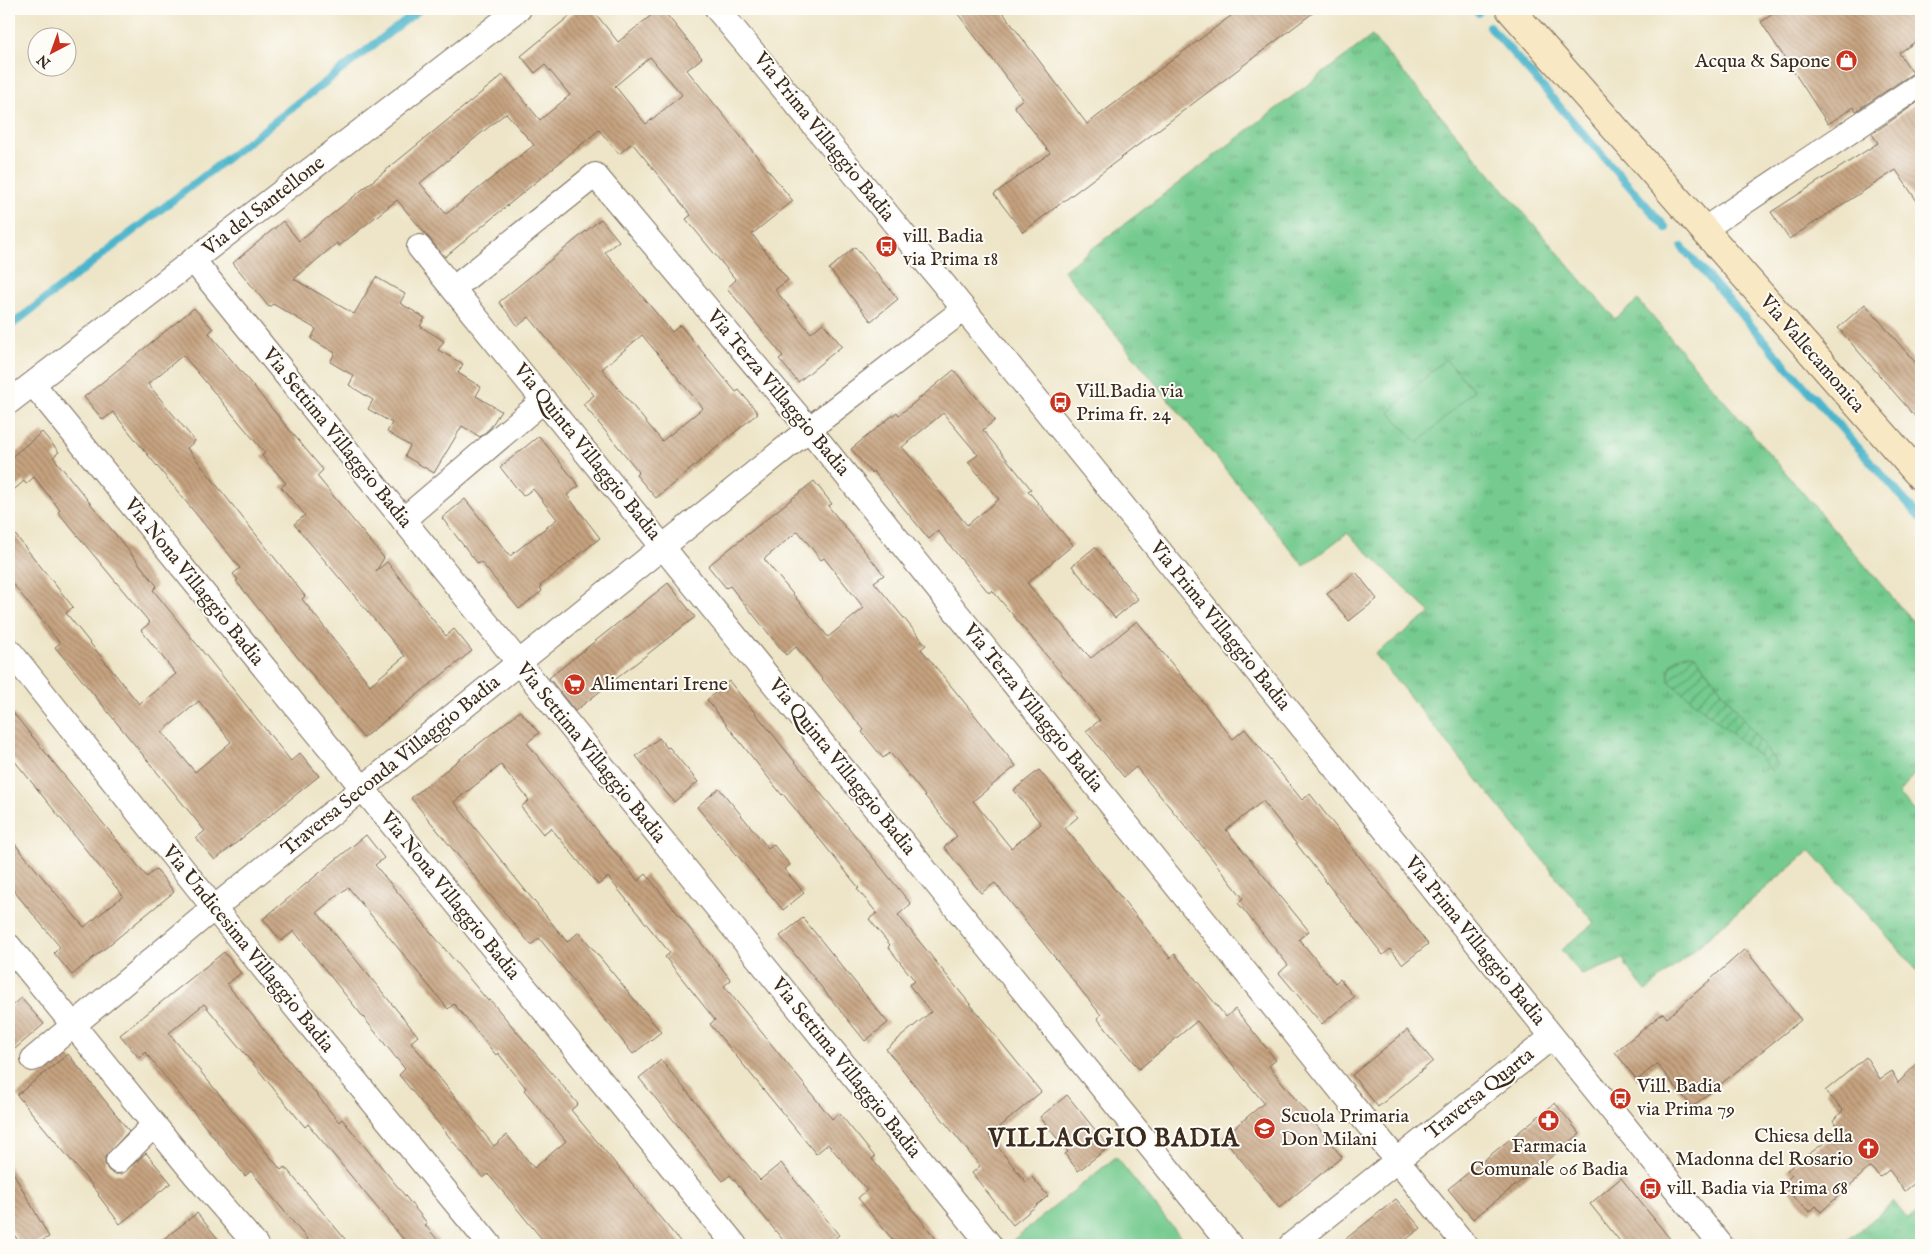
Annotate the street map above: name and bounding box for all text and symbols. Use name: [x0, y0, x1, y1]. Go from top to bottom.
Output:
north arrow: [28, 28, 78, 78]
street label: Via Prima Villaggio Badia: [747, 46, 900, 227]
place label: Acqua & Sapone: [1694, 49, 1830, 74]
shop icon: Acqua & Sapone: [1834, 49, 1858, 73]
text: N: [34, 50, 55, 72]
street label: Via del Santellone: [197, 151, 330, 262]
place label: vill. Badia via Prima 18: [903, 224, 998, 272]
bus stop icon: vill. Badia via Prima 18: [875, 235, 899, 259]
street label: Via Vallecamonica: [1753, 289, 1870, 418]
street label: Via Terza Villaggio Badia: [700, 304, 855, 482]
street label: Via Settima Villaggio Badia: [256, 342, 418, 534]
street label: Via Quinta Villaggio Badia: [507, 358, 666, 546]
place label: Vill.Badia via Prima fr. 24: [1075, 379, 1184, 427]
bus stop icon: Vill.Badia via Prima fr. 24: [1048, 390, 1072, 414]
street label: Via Nona Villaggio Badia: [118, 492, 270, 671]
street label: Via Prima Villaggio Badia: [1143, 535, 1296, 716]
street label: Via Terza Villaggio Badia: [957, 618, 1109, 798]
street label: Via Settima Villaggio Badia: [510, 657, 672, 849]
street label: Traversa Seconda Villaggio Badia: [277, 670, 506, 862]
supermarket icon: Alimentari Irene: [563, 672, 587, 696]
place label: Alimentari Irene: [590, 672, 728, 697]
street label: Via Quinta Villaggio Badia: [762, 673, 921, 861]
street label: Via Nona Villaggio Badia: [374, 806, 526, 985]
street label: Via Undicesima Villaggio Badia: [156, 839, 340, 1058]
street label: Via Prima Villaggio Badia: [1398, 850, 1551, 1031]
street label: Via Settima Villaggio Badia: [765, 972, 927, 1164]
street label: Traversa Quarta: [1421, 1042, 1540, 1145]
place label: Vill. Badia via Prima 79: [1636, 1074, 1735, 1122]
bus stop icon: Vill. Badia via Prima 79: [1609, 1086, 1633, 1110]
place label: Scuola Primaria Don Milani: [1281, 1104, 1409, 1152]
pharmacy icon: Farmacia Comunale 06 Badia: [1537, 1108, 1561, 1132]
school or university icon: Scuola Primaria Don Milani: [1253, 1116, 1277, 1140]
district label: VILLAGGIO BADIA: [987, 1123, 1240, 1155]
place label: Chiesa della Madonna del Rosario: [1675, 1124, 1853, 1172]
place label: Farmacia Comunale 06 Badia: [1470, 1134, 1628, 1182]
church icon: Chiesa della Madonna del Rosario: [1857, 1136, 1881, 1160]
bus stop icon: vill. Badia via Prima 68: [1639, 1176, 1663, 1200]
place label: vill. Badia via Prima 68: [1667, 1176, 1848, 1201]

